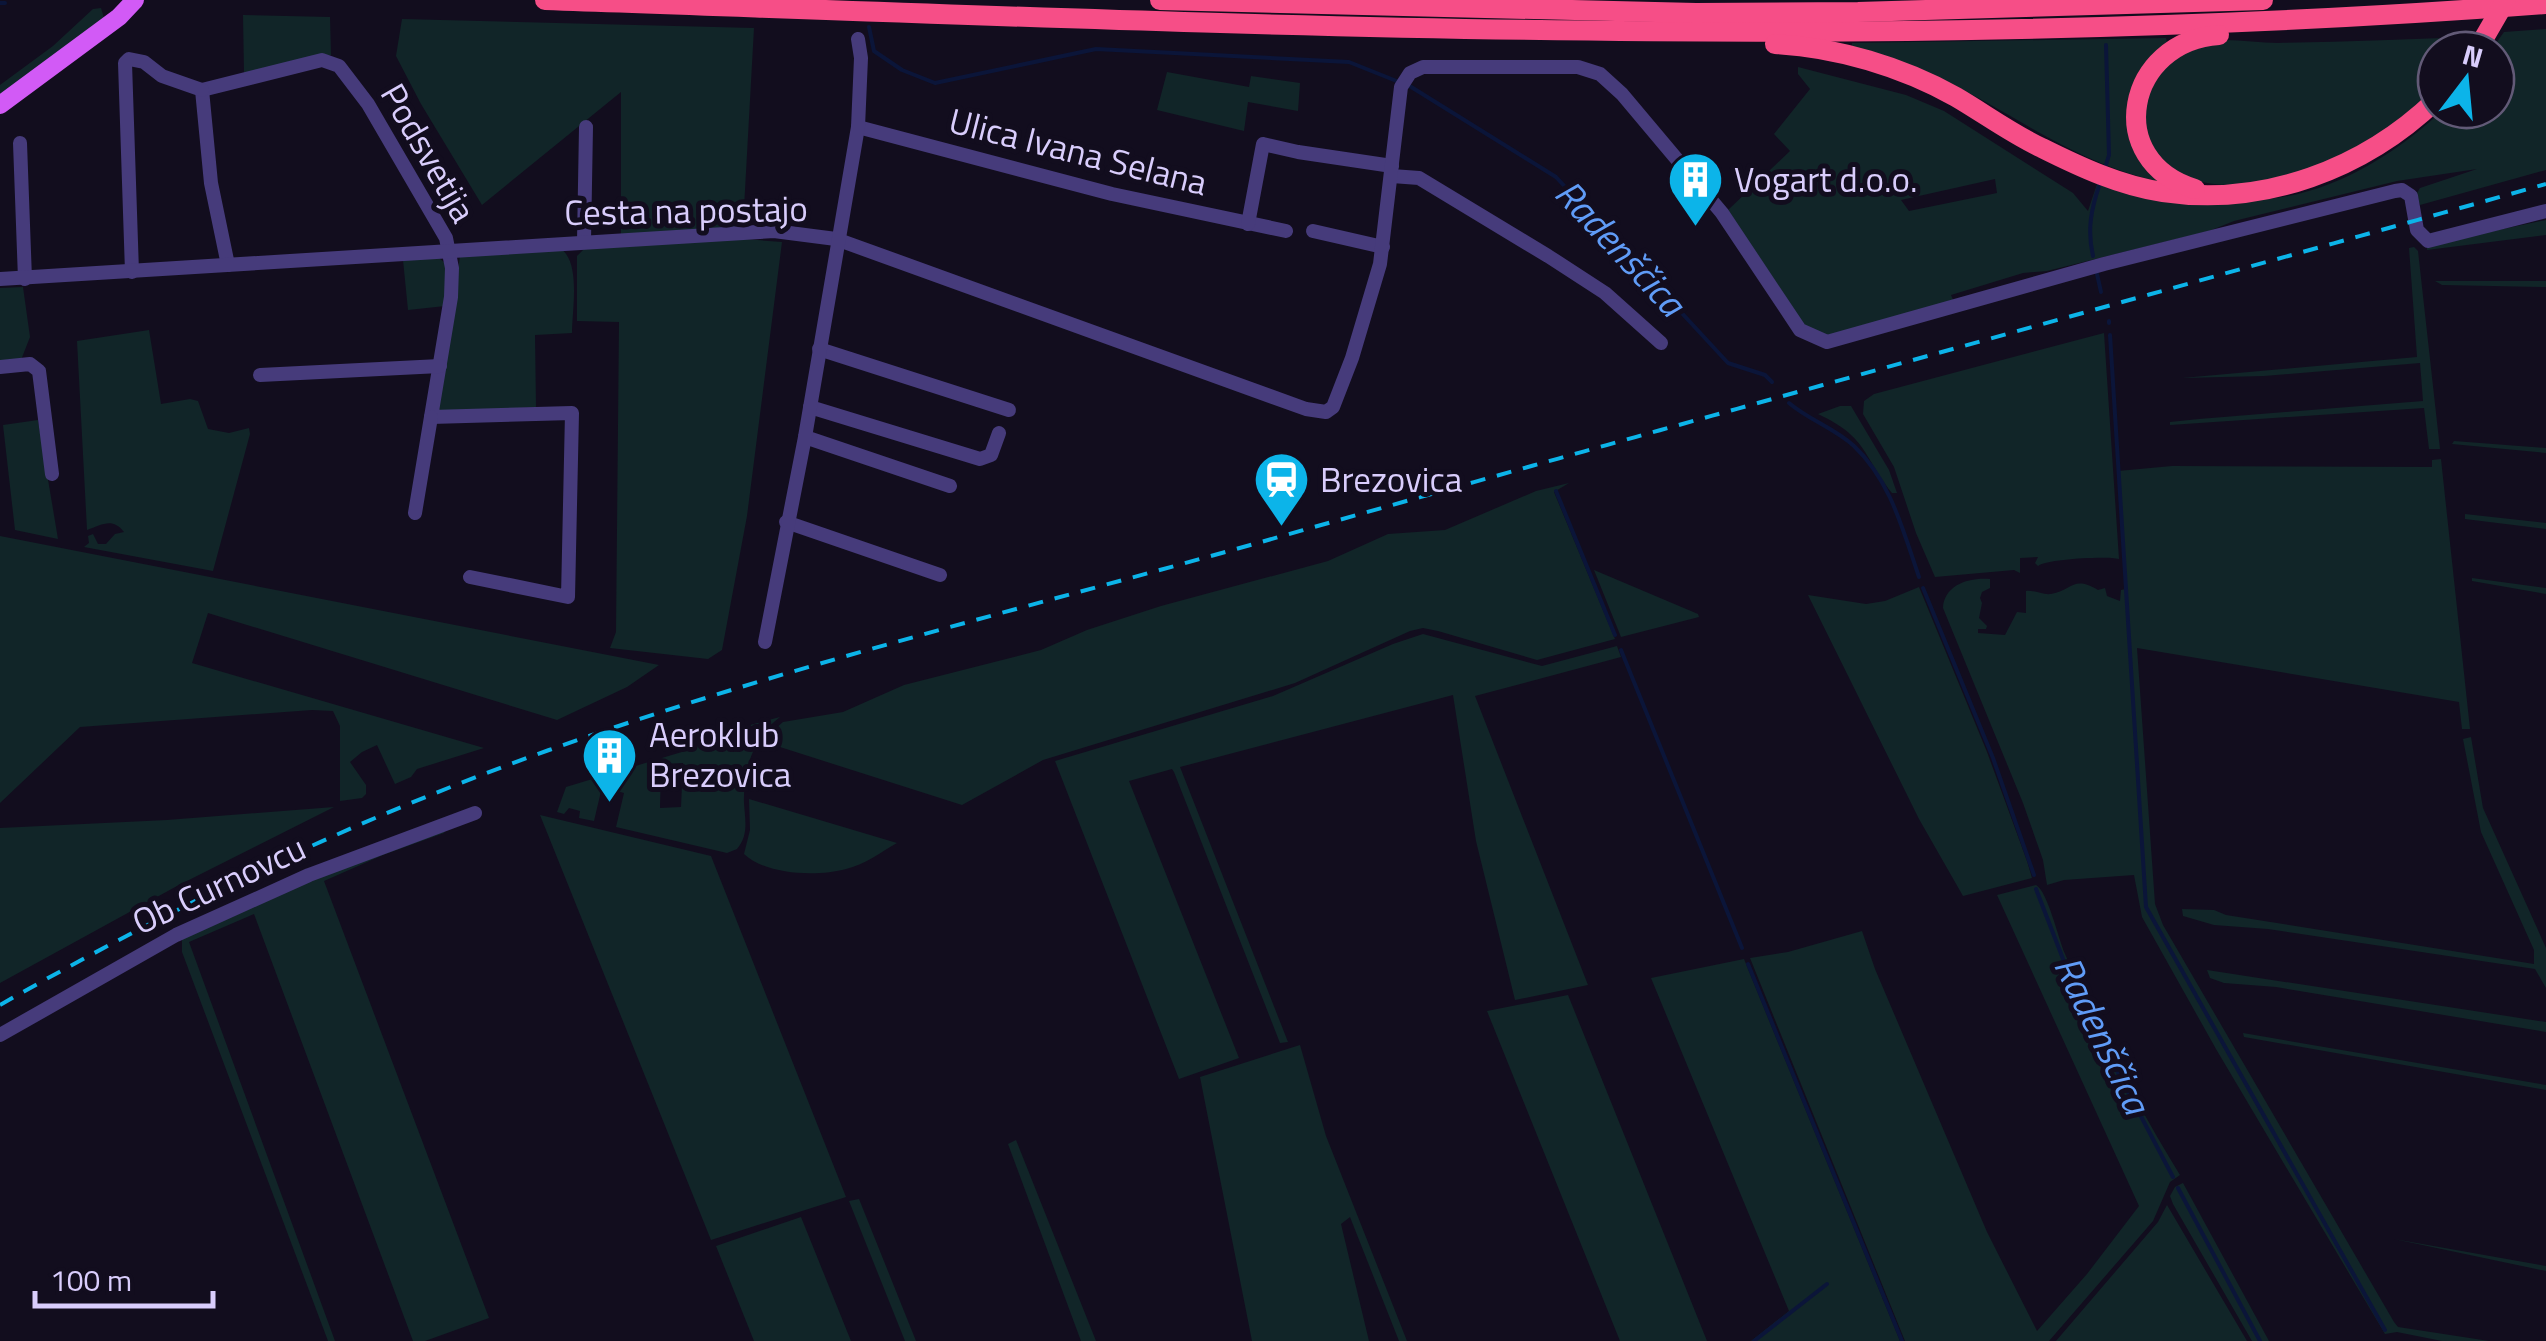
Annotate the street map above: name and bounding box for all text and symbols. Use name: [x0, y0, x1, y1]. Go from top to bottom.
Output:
north arrow: [2416, 30, 2516, 130]
text: N: [2458, 32, 2488, 79]
street label: Podsvetija: [367, 73, 490, 232]
street label: Ulica Ivana Selana: [944, 93, 1213, 209]
building icon: Vogart d.o.o.: [1665, 150, 1725, 229]
place label: Vogart d.o.o.: [1734, 152, 1918, 206]
water label: Radenščica: [1542, 166, 1701, 330]
street label: Cesta na postajo: [564, 181, 808, 239]
station icon: Brezovica: [1251, 450, 1311, 529]
place label: Brezovica: [1320, 452, 1462, 506]
place label: Aeroklub Brezovica: [649, 707, 791, 801]
building icon: Aeroklub Brezovica: [580, 725, 640, 804]
street label: Ob Curnovcu: [123, 820, 314, 948]
water label: Radenščica: [2040, 946, 2167, 1125]
scale bar: [35, 1246, 212, 1308]
text: 100 m: [50, 1257, 132, 1303]

